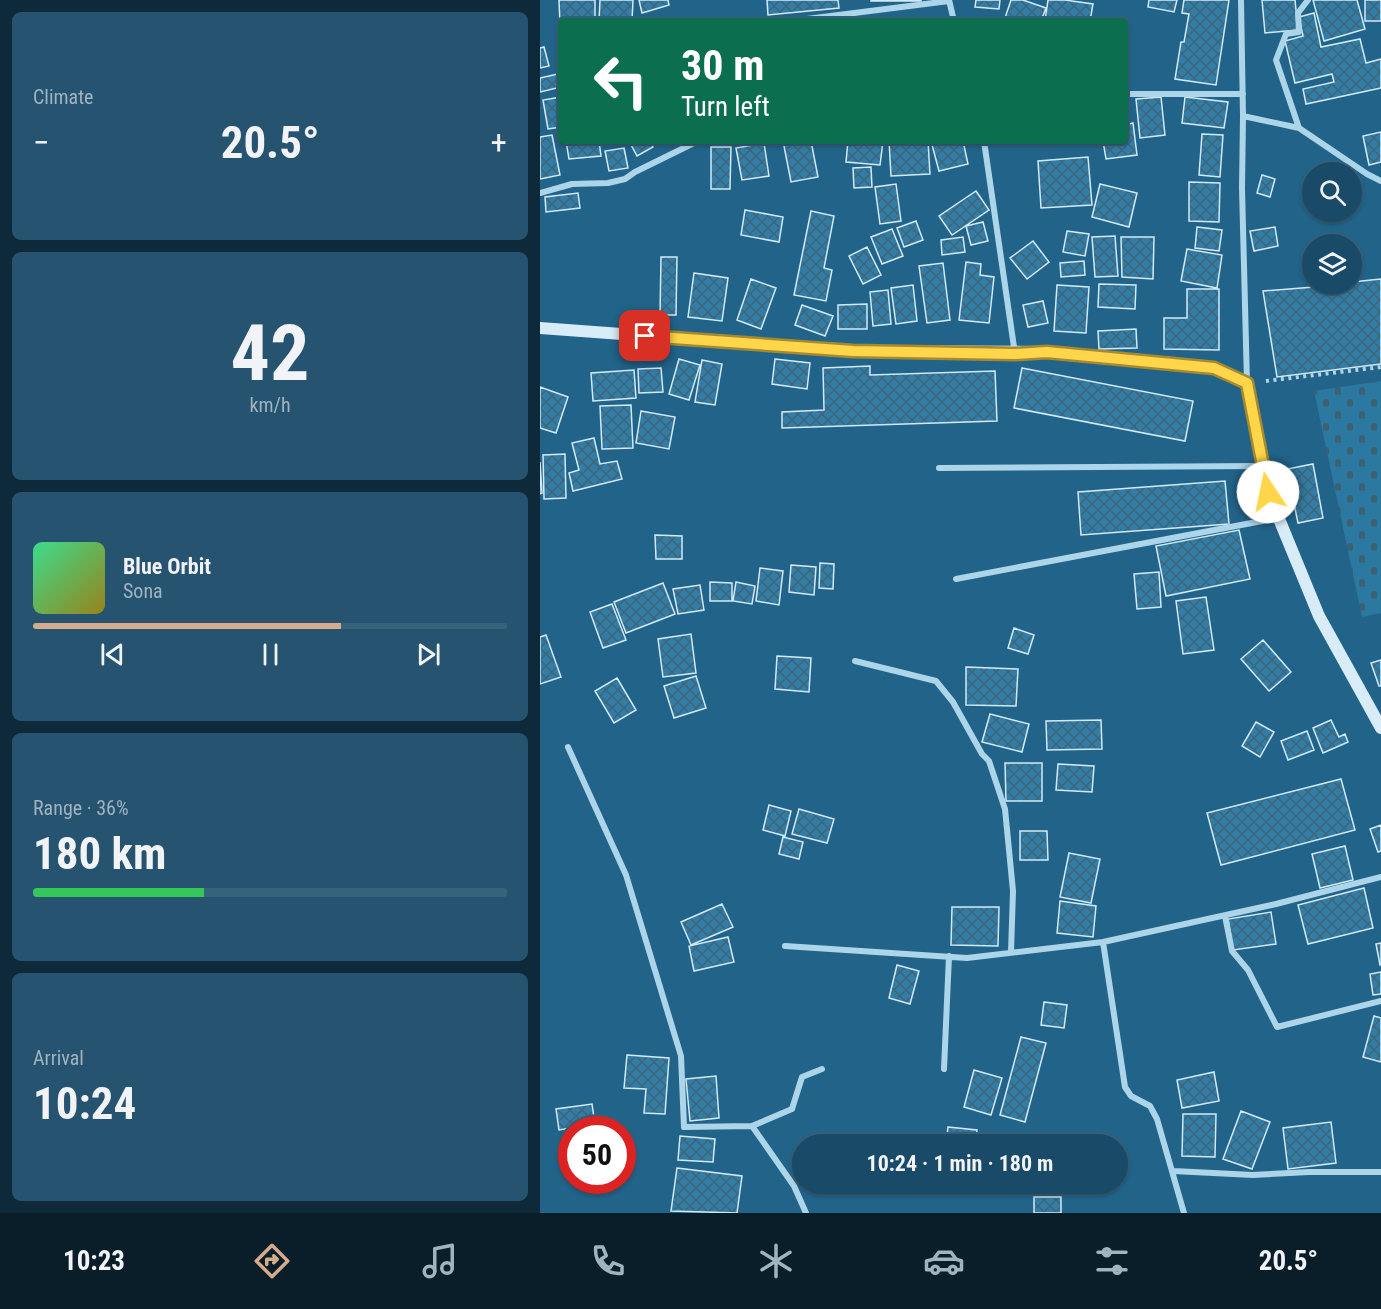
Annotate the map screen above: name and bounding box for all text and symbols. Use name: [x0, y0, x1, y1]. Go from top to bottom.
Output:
text: 30 m: [681, 41, 764, 90]
icon: left: [582, 42, 660, 120]
text: Climate: [33, 85, 93, 109]
text: Turn left: [681, 91, 770, 123]
text: 20.5°: [221, 116, 319, 169]
text: −: [33, 123, 50, 162]
text: +: [491, 123, 507, 162]
map controls: [1302, 162, 1362, 294]
button: search: [1302, 162, 1362, 222]
button: layers: [1302, 234, 1362, 294]
text: 42: [231, 308, 309, 399]
pin: [619, 310, 670, 361]
icon: arrive: [628, 319, 661, 352]
text: km/h: [249, 393, 291, 417]
position arrow: [1236, 460, 1300, 524]
text: Blue Orbit: [123, 554, 211, 579]
text: Sona: [123, 579, 163, 603]
icon: previous: [96, 638, 129, 671]
icon: pause: [254, 638, 287, 671]
icon: next: [412, 638, 445, 671]
text: Range · 36%: [33, 796, 129, 820]
text: 180 km: [33, 827, 166, 880]
text: Arrival: [33, 1046, 84, 1070]
text: 10:24: [33, 1077, 136, 1130]
speed limit sign: 50: [558, 1116, 636, 1194]
text: 10:24 · 1 min · 180 m: [867, 1151, 1053, 1176]
icon: directions: [251, 1240, 293, 1282]
icon: music: [419, 1240, 461, 1282]
icon: phone: [587, 1240, 629, 1282]
icon: climate: [755, 1240, 797, 1282]
icon: car: [923, 1240, 965, 1282]
icon: filters: [1091, 1240, 1133, 1282]
text: 10:23: [63, 1245, 125, 1277]
text: 20.5°: [1259, 1245, 1318, 1277]

